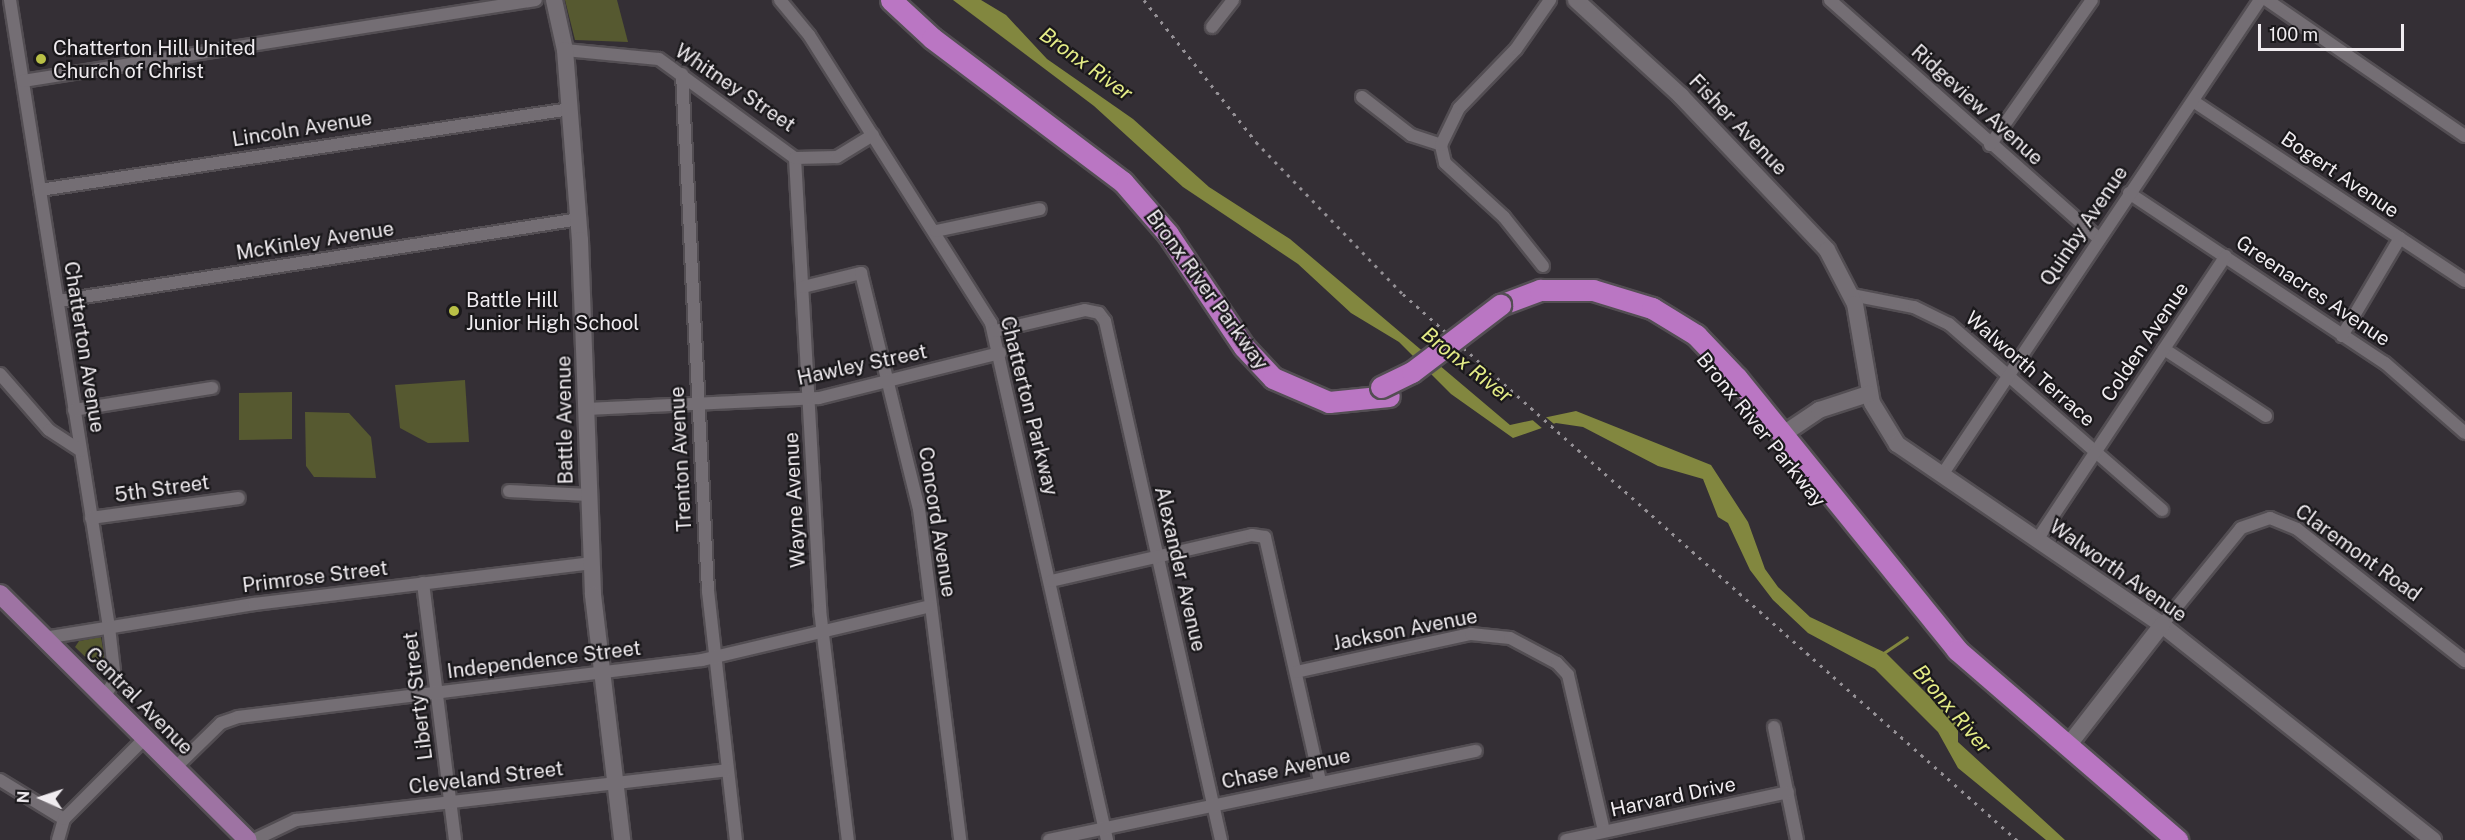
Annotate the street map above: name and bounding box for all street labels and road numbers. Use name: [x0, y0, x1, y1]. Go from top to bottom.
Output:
street label: Whitney Street: [670, 39, 800, 137]
street label: Ridgeview Avenue: [1906, 40, 2048, 170]
street label: Fisher Avenue: [1684, 69, 1792, 181]
street label: Lincoln Avenue: [230, 106, 374, 152]
street label: Bogert Avenue: [2276, 127, 2404, 223]
street label: Quinby Avenue: [2035, 162, 2133, 290]
street label: Bronx River Parkway: [1141, 205, 1273, 375]
street label: McKinley Avenue: [234, 217, 396, 265]
street label: Greenacres Avenue: [2231, 230, 2395, 352]
street label: Chatterton Avenue: [59, 260, 109, 434]
street label: Colden Avenue: [2096, 278, 2194, 406]
street label: Walworth Terrace: [1960, 306, 2100, 432]
street label: Chatterton Parkway: [995, 314, 1063, 498]
street label: Hawley Street: [795, 340, 929, 390]
street label: Bronx River Parkway: [1691, 348, 1831, 512]
street label: Battle Avenue: [552, 355, 578, 485]
street label: Trenton Avenue: [665, 386, 697, 532]
street label: Wayne Avenue: [779, 431, 811, 569]
street label: Concord Avenue: [913, 445, 961, 599]
street label: 5th Street: [113, 470, 211, 508]
street label: Alexander Avenue: [1149, 484, 1211, 654]
street label: Claremont Road: [2290, 499, 2426, 607]
street label: Walworth Avenue: [2045, 515, 2191, 627]
street label: Primrose Street: [241, 556, 389, 598]
street label: Jackson Avenue: [1331, 604, 1479, 656]
street label: Liberty Street: [398, 630, 438, 762]
street label: Independence Street: [446, 636, 642, 684]
street label: Central Avenue: [80, 642, 198, 760]
street label: Chase Avenue: [1219, 744, 1353, 794]
street label: Cleveland Street: [407, 757, 565, 799]
street label: Harvard Drive: [1608, 772, 1738, 822]

